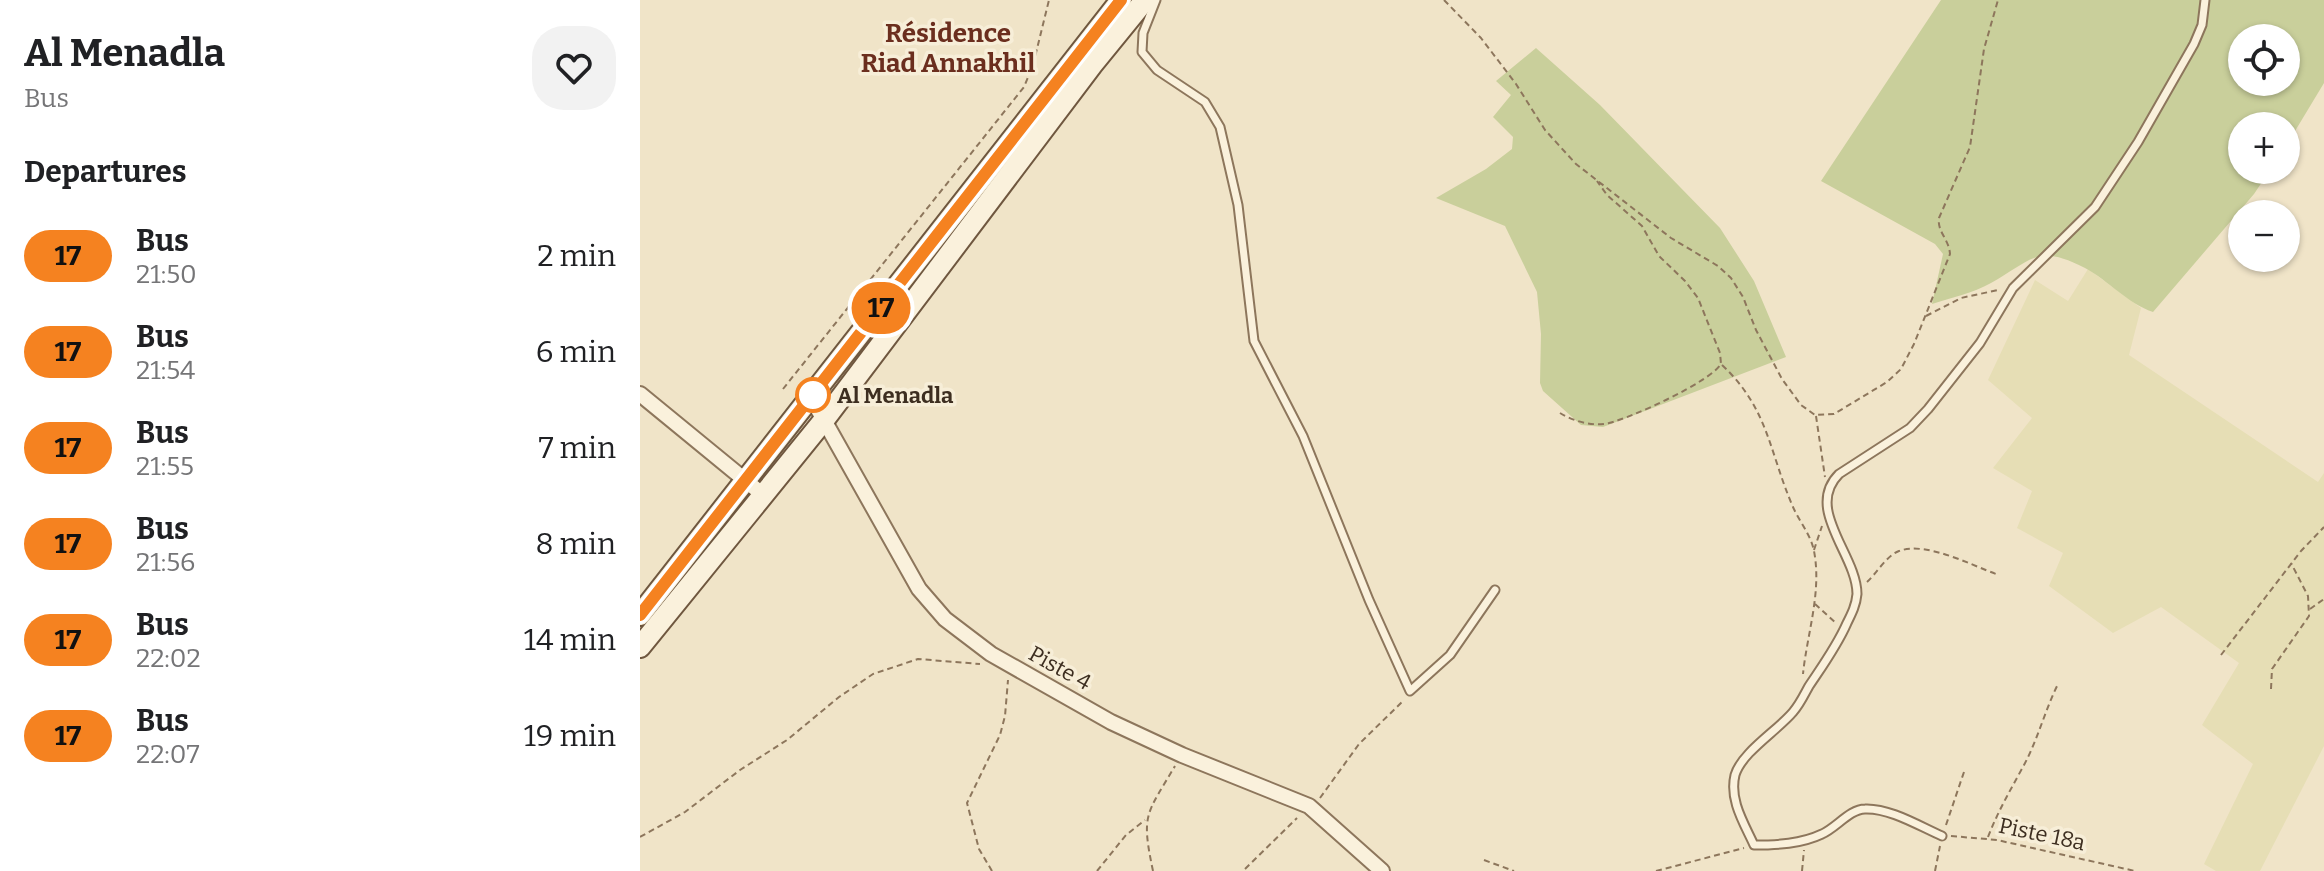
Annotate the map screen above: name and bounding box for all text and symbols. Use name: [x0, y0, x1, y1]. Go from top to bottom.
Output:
district label: Résidence Riad Annakhil: [861, 18, 1035, 79]
map controls: [2228, 24, 2300, 272]
button: locate: [2228, 24, 2300, 96]
button: heart: [532, 26, 616, 110]
text: Al Menadla: [24, 30, 225, 76]
text: Bus: [24, 83, 69, 114]
button: +: [2228, 112, 2300, 184]
text: Departures: [24, 154, 187, 190]
button: −: [2228, 200, 2300, 272]
text: Bus: [136, 223, 189, 259]
text: 2 min: [537, 238, 616, 274]
text: 17: [55, 239, 81, 272]
text: 21:50: [136, 259, 197, 290]
line badge: 17: [845, 282, 917, 334]
text: 17: [868, 291, 894, 324]
text: Bus: [136, 319, 189, 355]
text: 6 min: [536, 334, 616, 370]
text: 17: [55, 335, 81, 368]
text: 21:54: [136, 355, 195, 386]
marker: Al Menadla: [796, 378, 830, 412]
place label: Al Menadla: [837, 382, 954, 409]
text: Bus: [136, 415, 189, 451]
text: 7 min: [538, 430, 616, 466]
text: 17: [55, 431, 81, 464]
text: 21:55: [136, 451, 194, 482]
text: Bus: [136, 511, 189, 547]
text: 8 min: [535, 526, 616, 562]
text: 17: [55, 527, 81, 560]
text: 21:56: [136, 547, 195, 578]
text: Bus: [136, 607, 189, 643]
text: 14 min: [524, 622, 616, 658]
text: 17: [55, 623, 81, 656]
street label: Piste 4: [1024, 640, 1096, 696]
text: 22:02: [136, 643, 201, 674]
text: Bus: [136, 703, 189, 739]
text: 19 min: [524, 718, 616, 754]
text: 17: [55, 719, 81, 752]
text: 22:07: [136, 739, 200, 770]
street label: Piste 18a: [1996, 812, 2088, 856]

